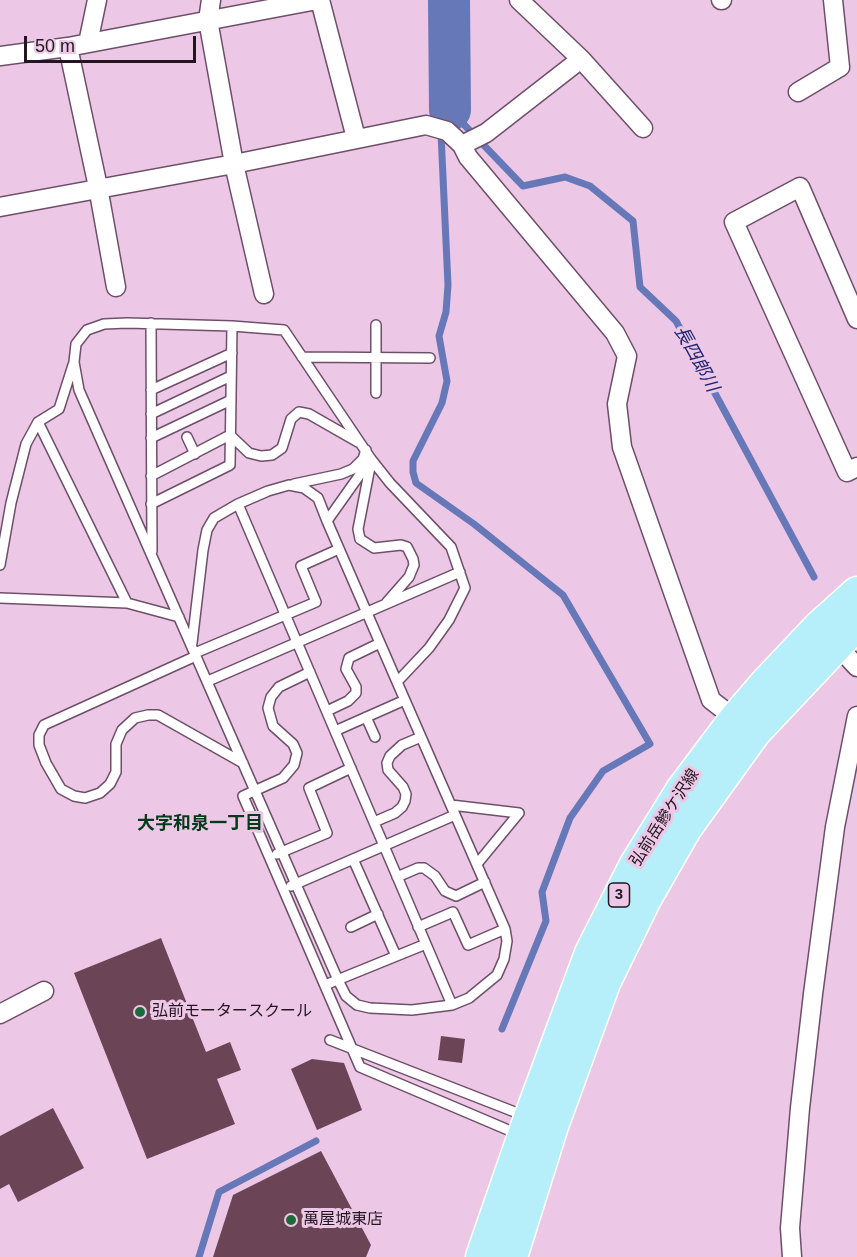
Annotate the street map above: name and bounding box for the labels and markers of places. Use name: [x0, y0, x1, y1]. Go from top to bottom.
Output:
place label: 弘前モータースクール: [152, 1002, 312, 1022]
marker: 弘前モータースクール: [133, 1005, 147, 1019]
place label: 萬屋城東店: [303, 1210, 383, 1230]
marker: 萬屋城東店: [284, 1213, 298, 1227]

